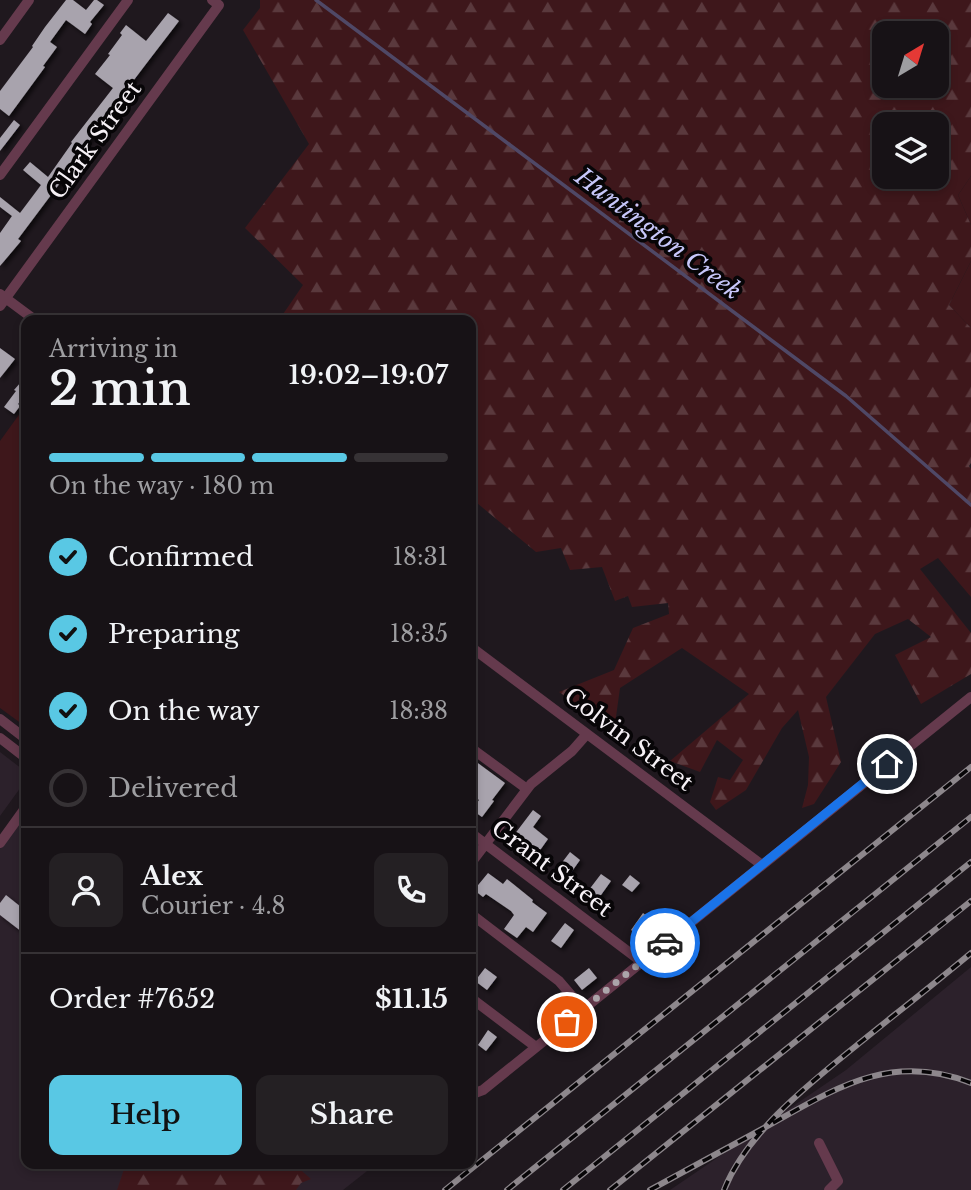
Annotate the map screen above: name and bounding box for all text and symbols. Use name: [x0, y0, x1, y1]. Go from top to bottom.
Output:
north arrow: [872, 21, 948, 98]
map controls: [872, 21, 949, 189]
street label: Clark Street: [43, 75, 147, 205]
button: layers: [872, 112, 949, 189]
water label: Huntington Creek: [569, 161, 747, 305]
text: Arriving in: [49, 335, 178, 363]
text: 19:02–19:07: [288, 359, 448, 391]
text: 2 min: [49, 360, 191, 417]
text: On the way · 180 m: [49, 472, 274, 500]
icon: check: [49, 538, 87, 576]
text: Confirmed: [108, 541, 253, 573]
text: 18:31: [393, 543, 448, 571]
icon: check: [49, 615, 87, 653]
text: Preparing: [108, 618, 240, 650]
text: 18:35: [390, 620, 448, 648]
street label: Colvin Street: [559, 681, 699, 797]
icon: check: [49, 692, 87, 730]
text: On the way: [108, 695, 260, 727]
text: 18:38: [389, 697, 448, 725]
pin: [857, 734, 917, 794]
icon: home: [868, 745, 906, 783]
text: Delivered: [108, 772, 238, 804]
street label: Grant Street: [486, 813, 618, 923]
button: person: [49, 853, 123, 927]
button: phone: [374, 853, 448, 927]
text: Alex: [141, 860, 203, 892]
text: Courier · 4.8: [141, 892, 286, 920]
courier: [630, 908, 700, 978]
icon: car: [646, 924, 684, 962]
text: Order #7652: [49, 983, 215, 1015]
text: $11.15: [375, 983, 448, 1015]
pin: [537, 992, 597, 1052]
icon: bag: [548, 1003, 586, 1041]
button: Help: [49, 1075, 242, 1155]
button: Share: [256, 1075, 448, 1155]

